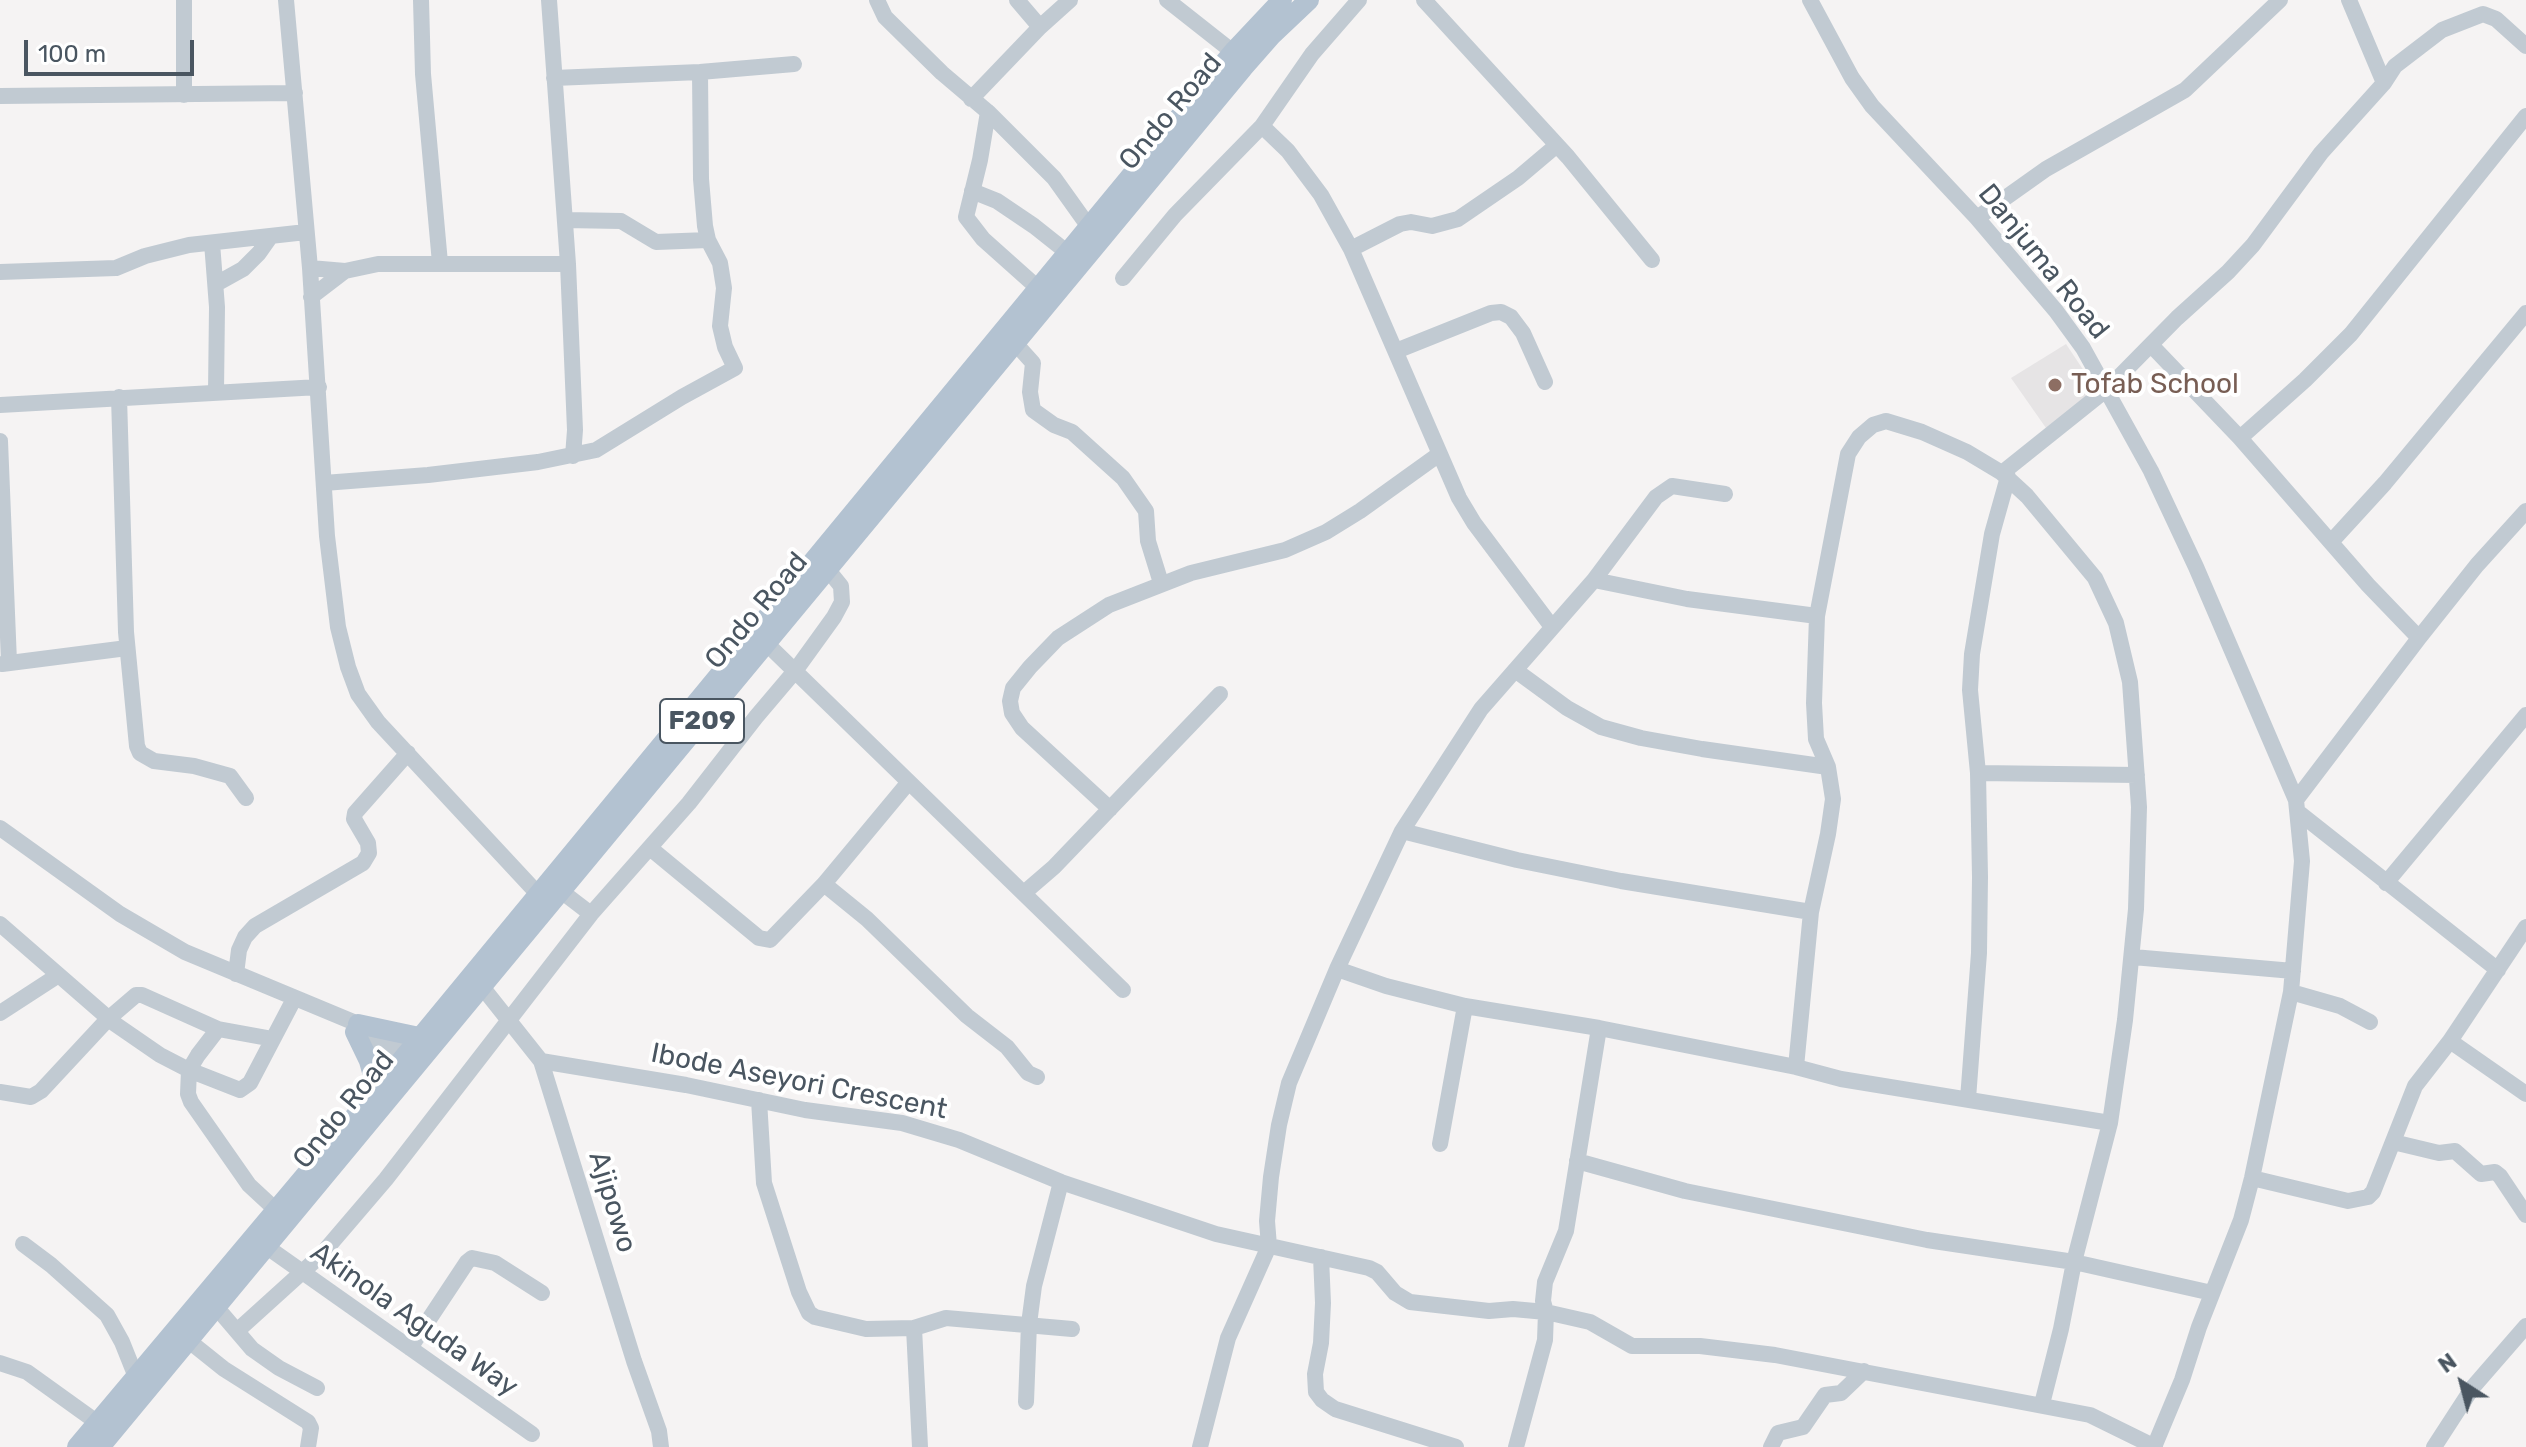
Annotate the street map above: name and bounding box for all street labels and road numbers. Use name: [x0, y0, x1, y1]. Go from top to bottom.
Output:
street label: Ondo Road: [1113, 47, 1229, 177]
street label: Danjuma Road: [1970, 178, 2116, 346]
street label: Ondo Road: [699, 546, 815, 676]
road number: F209: [660, 699, 744, 743]
street label: Ibode Aseyori Crescent: [648, 1037, 950, 1127]
street label: Ondo Road: [286, 1044, 402, 1176]
street label: Ajipowo: [581, 1147, 643, 1257]
street label: Akinola Aguda Way: [304, 1236, 524, 1404]

